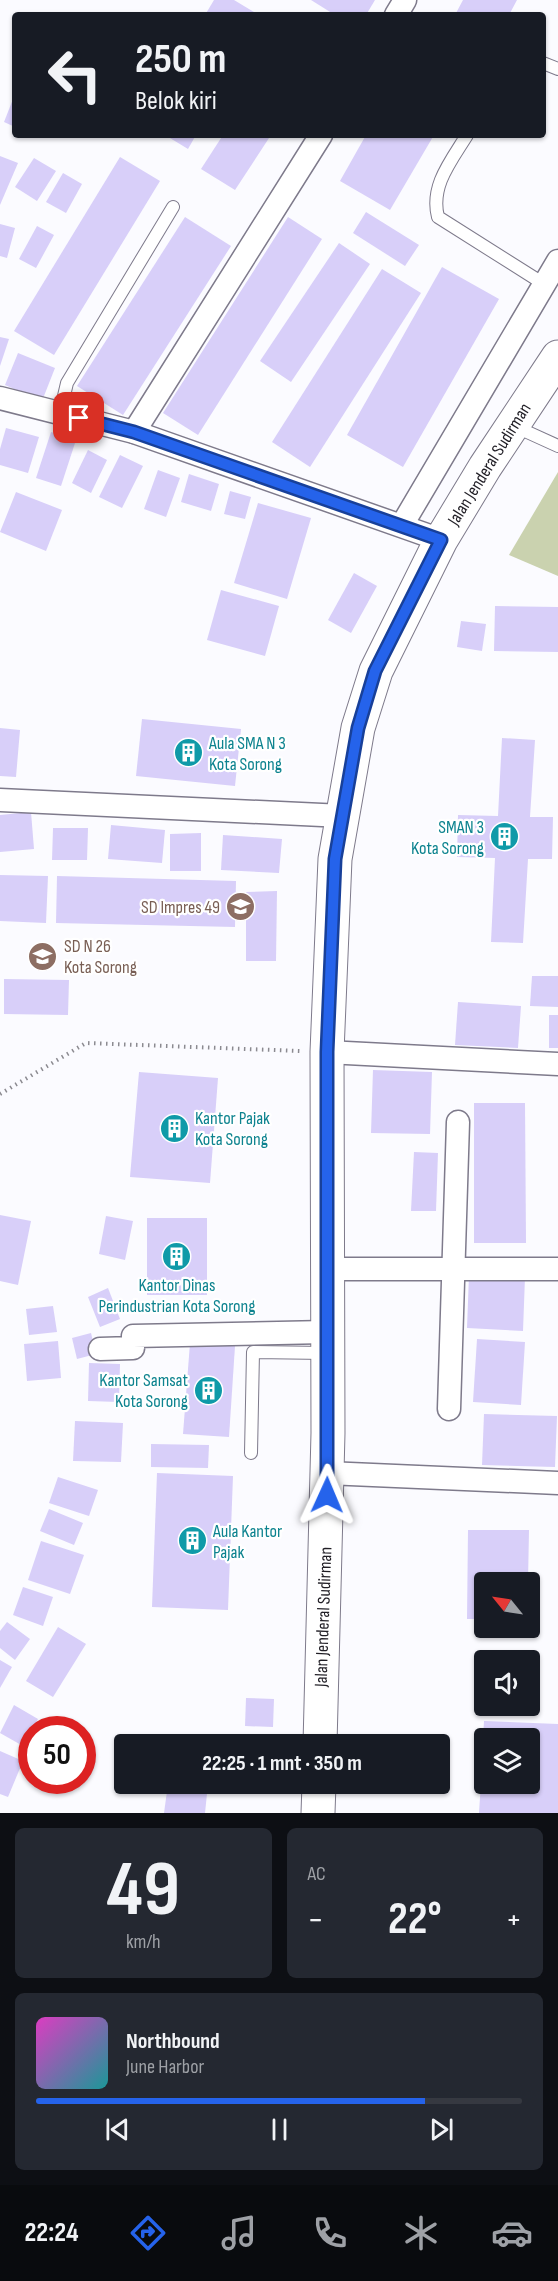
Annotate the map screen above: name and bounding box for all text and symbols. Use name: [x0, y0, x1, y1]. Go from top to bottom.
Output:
text: 250 m: [135, 34, 226, 85]
icon: left: [36, 36, 114, 114]
text: Belok kiri: [135, 85, 217, 117]
pin: [53, 392, 104, 443]
street label: Jalan Jenderal Sudirman: [443, 399, 536, 530]
icon: arrive: [62, 401, 95, 434]
place label: Aula SMA N 3 Kota Sorong: [208, 733, 286, 775]
building icon: Aula SMA N 3 Kota Sorong: [172, 737, 204, 769]
place label: SMAN 3 Kota Sorong: [411, 817, 484, 859]
building icon: SMAN 3 Kota Sorong: [489, 821, 521, 853]
school or university icon: SD Impres 49: [225, 891, 257, 923]
place label: SD Impres 49: [141, 897, 220, 918]
place label: SD N 26 Kota Sorong: [64, 936, 137, 978]
school or university icon: SD N 26 Kota Sorong: [27, 940, 59, 972]
place label: Kantor Pajak Kota Sorong: [195, 1108, 270, 1150]
building icon: Kantor Pajak Kota Sorong: [158, 1112, 190, 1144]
building icon: Kantor Dinas Perindustrian Kota Sorong: [161, 1240, 193, 1272]
place label: Kantor Dinas Perindustrian Kota Sorong: [99, 1275, 255, 1317]
place label: Kantor Samsat Kota Sorong: [99, 1370, 189, 1412]
building icon: Kantor Samsat Kota Sorong: [193, 1374, 225, 1406]
position arrow: [295, 1463, 359, 1527]
place label: Aula Kantor Pajak: [212, 1521, 282, 1563]
building icon: Aula Kantor Pajak: [176, 1525, 208, 1557]
street label: Jalan Jenderal Sudirman: [311, 1547, 336, 1688]
north arrow: [474, 1572, 540, 1638]
map controls: [474, 1572, 540, 1794]
button: sound: [474, 1650, 540, 1716]
speed limit sign: 50: [18, 1716, 96, 1794]
button: layers: [474, 1728, 540, 1794]
text: 22:25 · 1 mnt · 350 m: [202, 1750, 362, 1777]
text: 49: [107, 1844, 180, 1937]
text: AC: [308, 1862, 326, 1886]
text: 22°: [388, 1892, 442, 1947]
text: −: [308, 1900, 324, 1940]
text: +: [506, 1900, 522, 1940]
text: km/h: [126, 1930, 161, 1954]
text: Northbound: [126, 2028, 220, 2055]
text: June Harbor: [126, 2055, 204, 2079]
icon: previous: [101, 2113, 134, 2146]
icon: pause: [263, 2113, 296, 2146]
icon: next: [425, 2113, 458, 2146]
icon: directions: [127, 2212, 169, 2254]
icon: music: [218, 2212, 260, 2254]
icon: phone: [309, 2212, 351, 2254]
icon: climate: [400, 2212, 442, 2254]
icon: car: [491, 2212, 533, 2254]
text: 22:24: [25, 2217, 78, 2249]

